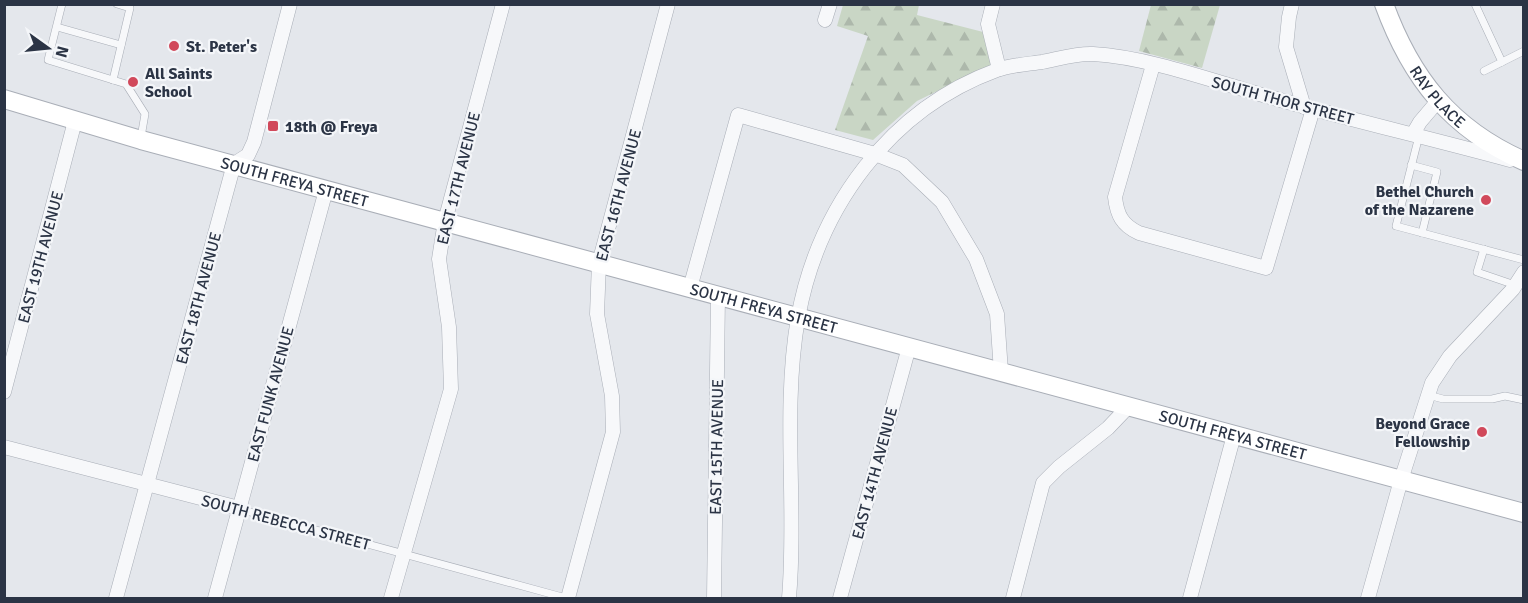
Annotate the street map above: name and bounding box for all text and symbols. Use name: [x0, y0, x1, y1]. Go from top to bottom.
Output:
north arrow: [18, 18, 78, 78]
place label: St. Peter's: [186, 37, 257, 57]
marker: St. Peter's: [167, 39, 181, 53]
text: N: [50, 44, 73, 60]
street label: RAY PLACE: [1405, 62, 1469, 133]
place label: All Saints School: [145, 64, 212, 102]
street label: SOUTH THOR STREET: [1209, 72, 1356, 130]
marker: All Saints School: [126, 75, 140, 89]
street label: EAST 17TH AVENUE: [433, 110, 485, 247]
place label: 18th @ Freya: [285, 117, 378, 137]
marker: 18th @ Freya: [266, 119, 280, 133]
street label: EAST 16TH AVENUE: [592, 127, 646, 264]
street label: SOUTH FREYA STREET: [218, 153, 370, 212]
place label: Bethel Church of the Nazarene: [1365, 182, 1474, 220]
street label: EAST 19TH AVENUE: [14, 189, 68, 326]
marker: Bethel Church of the Nazarene: [1479, 193, 1493, 207]
street label: EAST 18TH AVENUE: [172, 230, 226, 367]
street label: SOUTH FREYA STREET: [688, 279, 840, 338]
street label: EAST FUNK AVENUE: [243, 324, 299, 464]
street label: EAST 15TH AVENUE: [706, 379, 728, 515]
street label: EAST 14TH AVENUE: [848, 405, 902, 542]
street label: SOUTH FREYA STREET: [1157, 406, 1309, 465]
place label: Beyond Grace Fellowship: [1375, 414, 1470, 452]
marker: Beyond Grace Fellowship: [1475, 425, 1489, 439]
street label: SOUTH REBECCA STREET: [199, 491, 372, 555]

